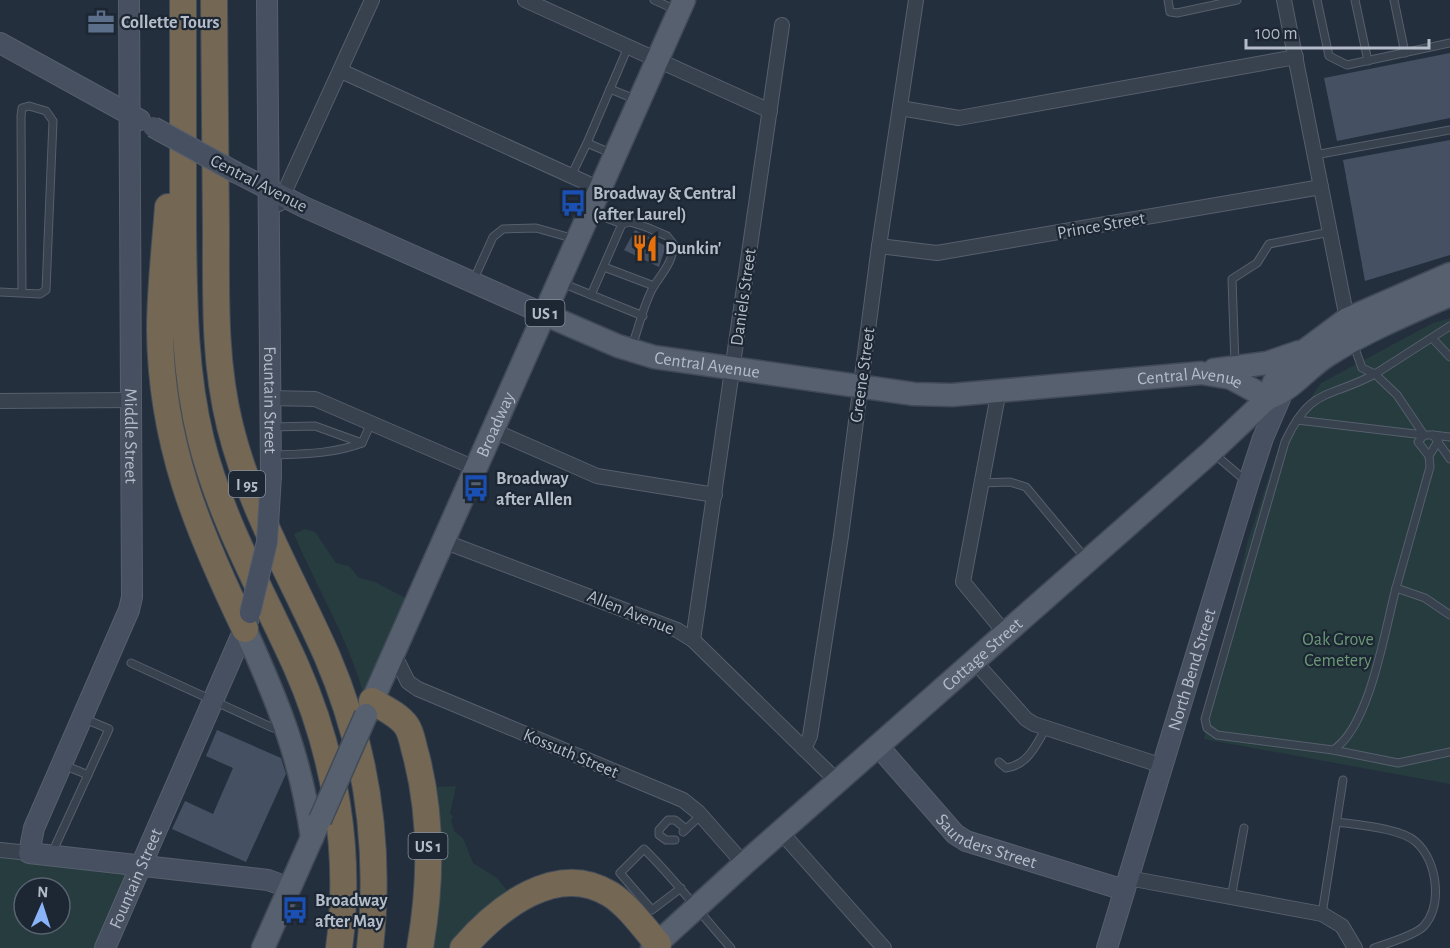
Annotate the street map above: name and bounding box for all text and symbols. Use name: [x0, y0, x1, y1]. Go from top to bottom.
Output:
office icon: Collette Tours: [86, 7, 116, 37]
scale bar: [1246, 12, 1429, 50]
place label: Collette Tours: [121, 14, 219, 32]
text: 100 m: [1255, 25, 1298, 43]
street label: Central Avenue: [207, 152, 310, 216]
place label: Broadway & Central (after Laurel): [593, 185, 736, 224]
bus stop icon: Broadway & Central (after Laurel): [558, 188, 588, 218]
street label: Prince Street: [1056, 209, 1147, 243]
restaurant icon: Dunkin': [630, 233, 660, 263]
place label: Dunkin': [665, 240, 722, 258]
street label: Daniels Street: [728, 247, 760, 347]
road number: US 1: [526, 300, 564, 326]
street label: Greene Street: [847, 326, 879, 424]
street label: Fountain Street: [260, 346, 279, 454]
street label: Central Avenue: [653, 349, 761, 382]
street label: Central Avenue: [1137, 365, 1245, 392]
street label: Middle Street: [121, 388, 139, 484]
street label: Broadway: [474, 389, 519, 460]
place label: Broadway after Allen: [496, 470, 572, 509]
road number: I 95: [229, 471, 265, 497]
bus stop icon: Broadway after Allen: [461, 473, 491, 503]
street label: Allen Avenue: [584, 587, 677, 639]
street label: North Bend Street: [1166, 607, 1220, 733]
street label: Cottage Street: [939, 615, 1026, 695]
park label: Oak Grove Cemetery: [1302, 631, 1374, 670]
street label: Kossuth Street: [521, 726, 621, 782]
street label: Saunders Street: [932, 811, 1039, 872]
street label: Fountain Street: [107, 826, 166, 932]
road number: US 1: [408, 833, 448, 859]
north arrow: [12, 876, 72, 936]
text: N: [37, 884, 49, 900]
place label: Broadway after May: [315, 892, 388, 931]
bus stop icon: Broadway after May: [280, 895, 310, 925]

